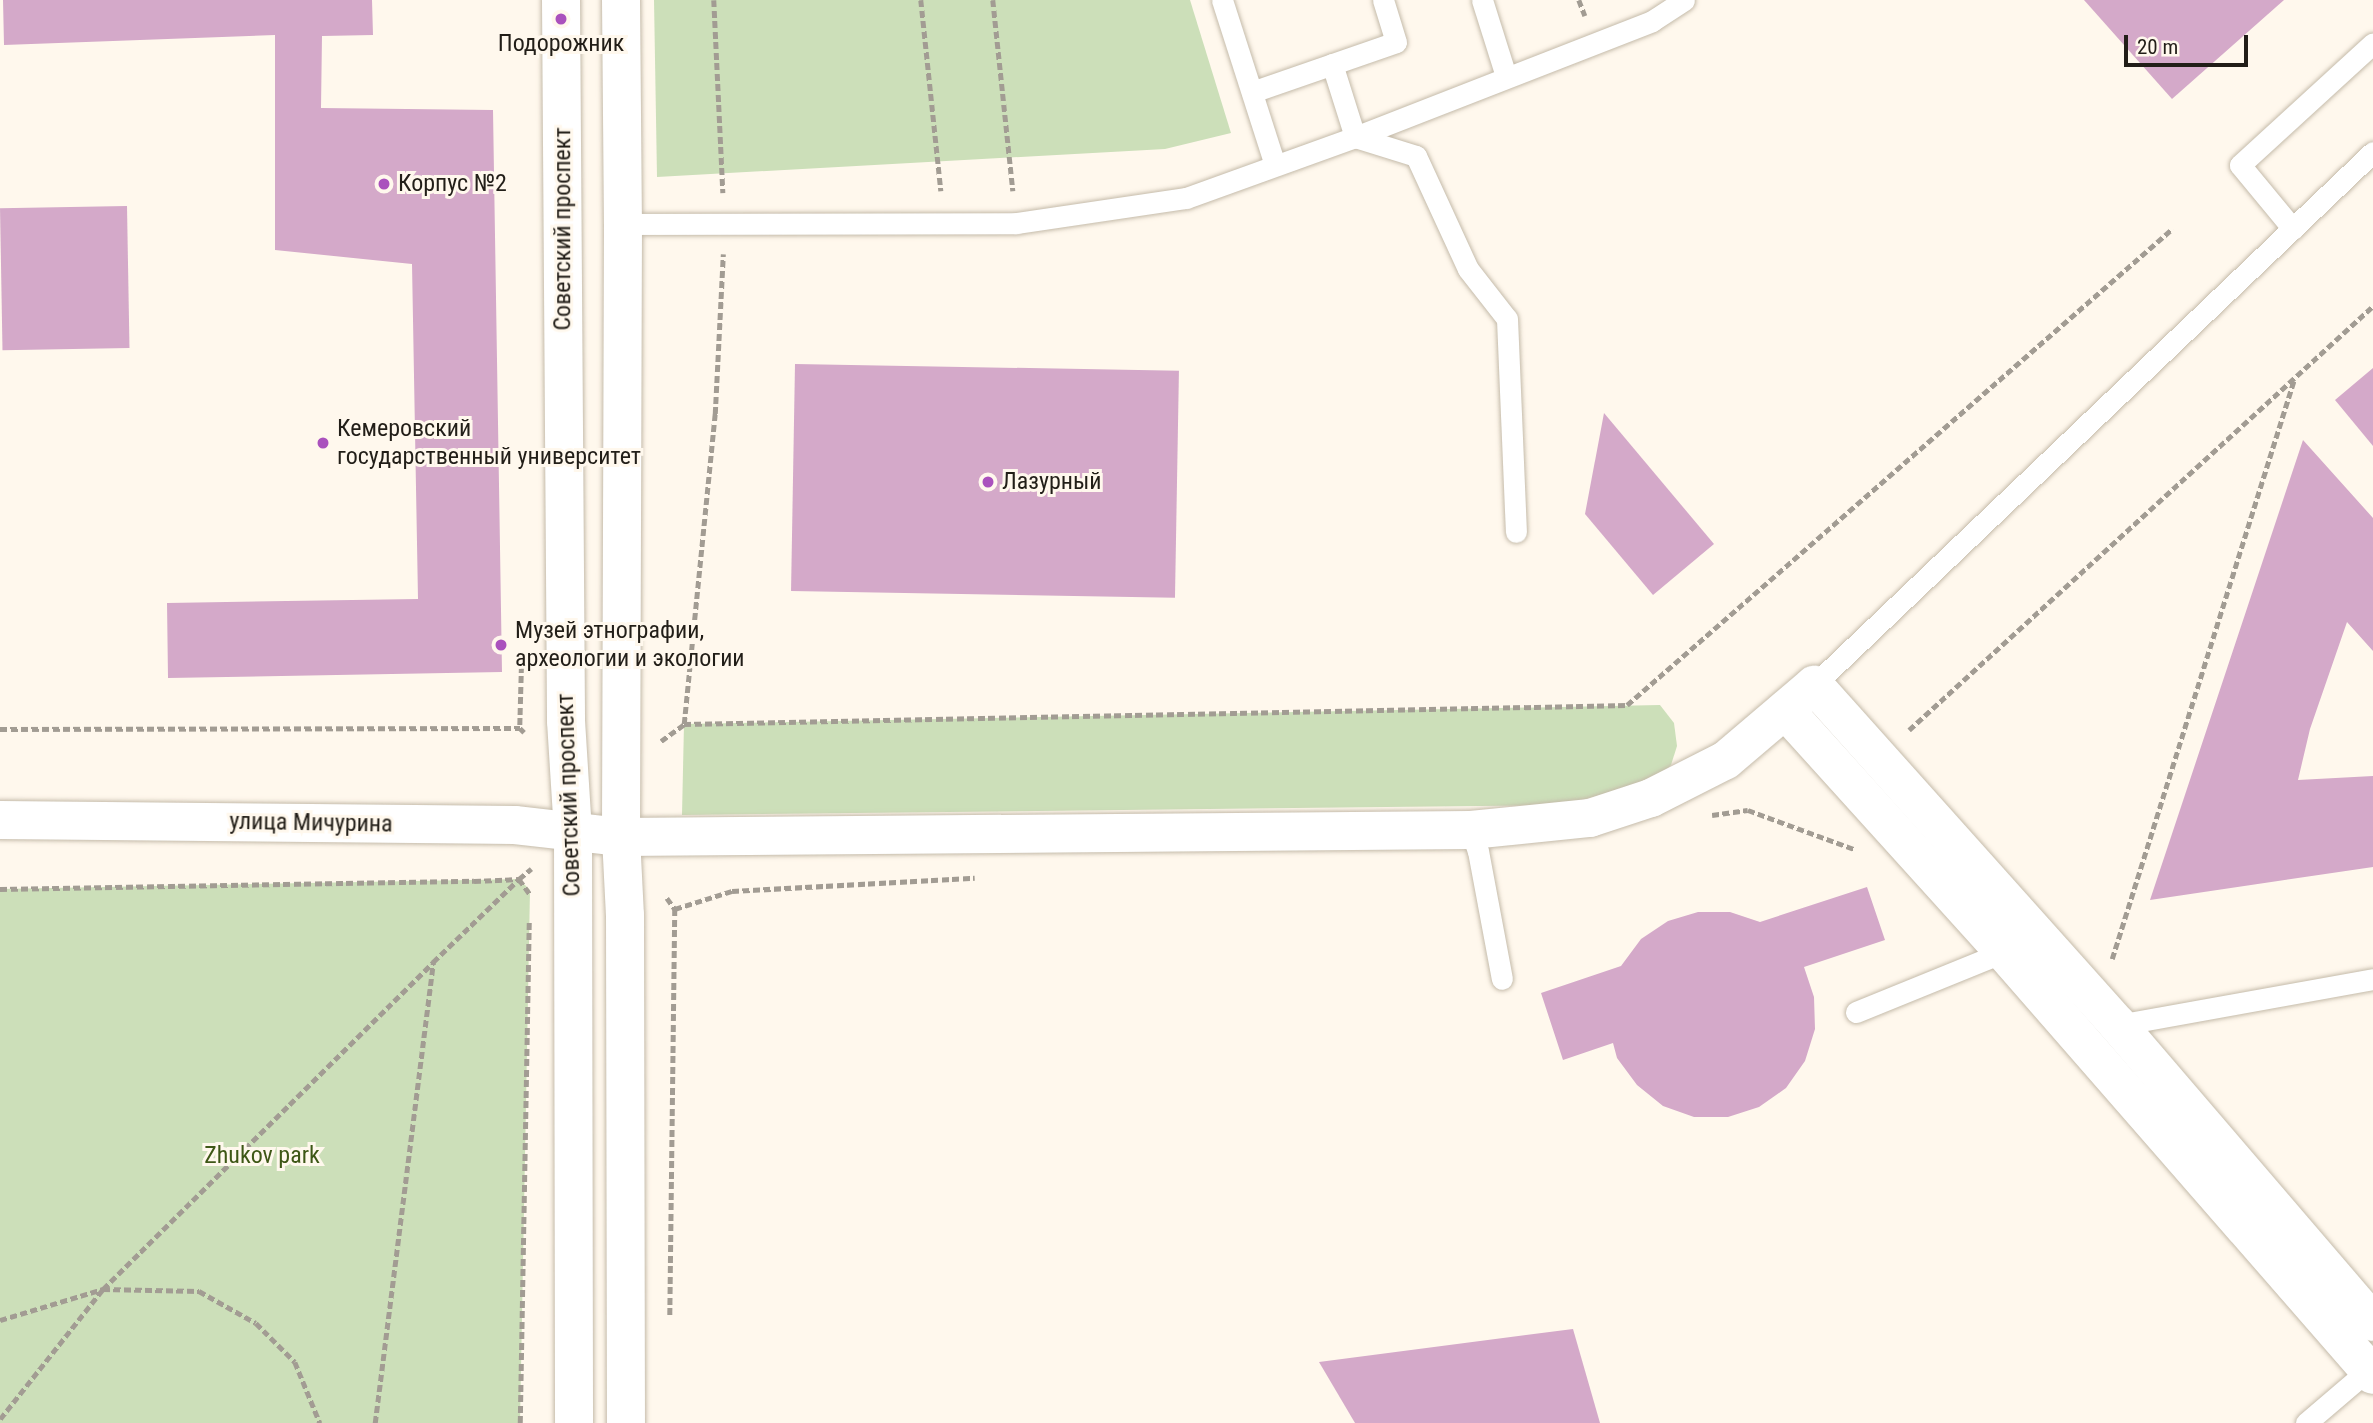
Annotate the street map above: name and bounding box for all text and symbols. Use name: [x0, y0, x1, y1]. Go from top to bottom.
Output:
marker: Подорожник: [553, 11, 569, 27]
scale bar: [2128, 21, 2252, 65]
place label: Подорожник: [498, 30, 624, 58]
text: 20 m: [2137, 35, 2178, 59]
street label: Советский проспект: [549, 127, 577, 331]
place label: Корпус №2: [398, 170, 507, 198]
marker: Корпус №2: [376, 176, 392, 192]
place label: Кемеровский государственный университет: [337, 415, 641, 471]
marker: Кемеровский государственный университет: [315, 435, 331, 451]
place label: Лазурный: [1002, 468, 1102, 496]
marker: Лазурный: [980, 474, 996, 490]
place label: Музей этнографии, археологии и экологии: [515, 617, 745, 673]
marker: Музей этнографии, археологии и экологии: [493, 637, 509, 653]
street label: Советский проспект: [551, 693, 587, 897]
street label: улица Мичурина: [229, 807, 393, 839]
park label: Zhukov park: [204, 1142, 320, 1170]

